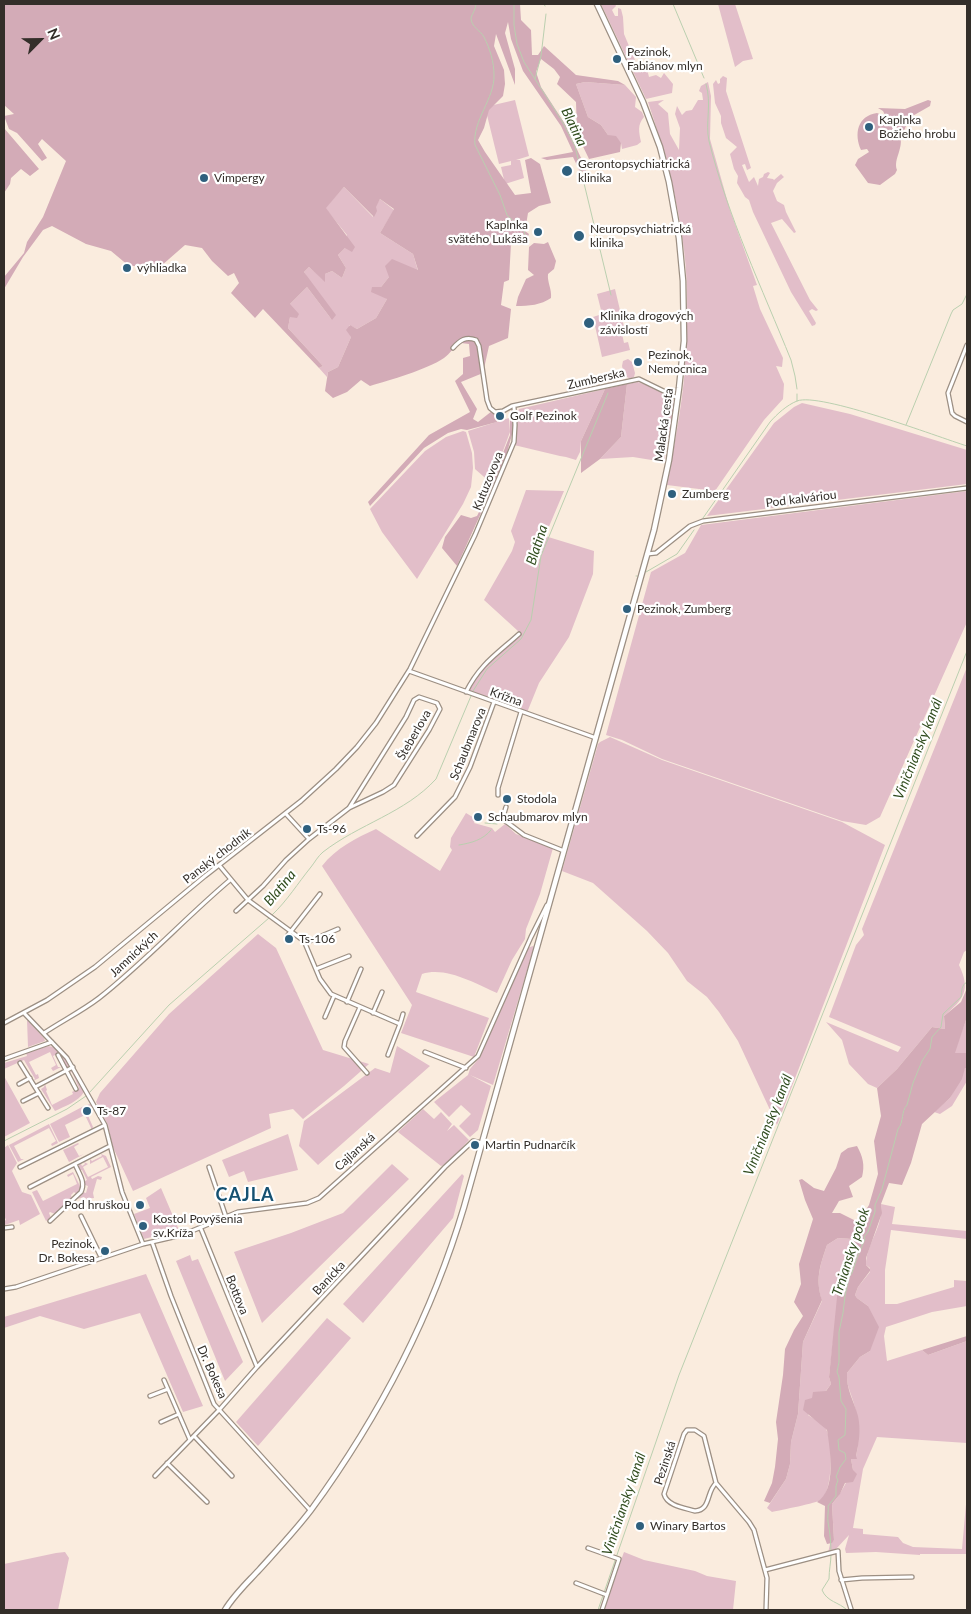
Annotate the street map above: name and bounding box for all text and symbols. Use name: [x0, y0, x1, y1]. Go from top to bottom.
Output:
north arrow: [15, 15, 65, 65]
text: N: [44, 26, 64, 42]
place label: Pezinok, Fabiánov mlyn: [627, 45, 703, 73]
marker: Pezinok, Fabiánov mlyn: [611, 53, 623, 65]
water label: Blatina: [557, 105, 591, 149]
place label: Kaplnka Božieho hrobu: [879, 113, 956, 141]
marker: Kaplnka Božieho hrobu: [863, 121, 875, 133]
place label: Gerontopsychiatrická klinika: [578, 157, 690, 185]
marker: Gerontopsychiatrická klinika: [560, 164, 574, 178]
place label: Vimpergy: [214, 171, 265, 185]
marker: Vimpergy: [198, 172, 210, 184]
place label: Kaplnka svätého Lukáša: [448, 218, 528, 246]
place label: Neuropsychiatrická klinika: [590, 222, 691, 250]
marker: Kaplnka svätého Lukáša: [532, 226, 544, 238]
marker: Neuropsychiatrická klinika: [572, 229, 586, 243]
place label: výhliadka: [137, 261, 187, 275]
marker: výhliadka: [121, 262, 133, 274]
place label: Klinika drogových závislostí: [600, 309, 693, 337]
marker: Klinika drogových závislostí: [582, 316, 596, 330]
place label: Pezinok, Nemocnica: [648, 348, 707, 376]
marker: Pezinok, Nemocnica: [632, 356, 644, 368]
street label: Zumberska: [566, 365, 626, 393]
street label: Malacká cesta: [652, 387, 676, 463]
place label: Golf Pezinok: [510, 409, 577, 423]
marker: Golf Pezinok: [494, 410, 506, 422]
street label: Kutuzovova: [470, 450, 506, 512]
place label: Zumberg: [682, 487, 729, 501]
marker: Zumberg: [666, 488, 678, 500]
street label: Pod kalváriou: [765, 488, 837, 510]
water label: Blatina: [523, 523, 551, 567]
place label: Pezinok, Zumberg: [637, 602, 731, 616]
marker: Pezinok, Zumberg: [621, 603, 633, 615]
street label: Krížna: [488, 685, 524, 709]
water label: Viničniansky kanál: [890, 696, 946, 802]
street label: Schaubmarova: [447, 706, 489, 782]
street label: Šteberlova: [394, 707, 434, 763]
place label: Stodola: [517, 792, 557, 806]
marker: Stodola: [501, 793, 513, 805]
place label: Schaubmarov mlyn: [488, 810, 588, 824]
marker: Schaubmarov mlyn: [472, 811, 484, 823]
place label: Ts-96: [317, 822, 346, 836]
marker: Ts-96: [301, 823, 313, 835]
street label: Panský chodník: [180, 825, 254, 887]
water label: Blatina: [260, 867, 300, 909]
street label: Jamnických: [107, 928, 161, 980]
place label: Ts-106: [299, 932, 335, 946]
marker: Ts-106: [283, 933, 295, 945]
water label: Viničniansky kanál: [740, 1072, 796, 1178]
place label: Ts-87: [97, 1104, 126, 1118]
marker: Ts-87: [81, 1105, 93, 1117]
street label: Cajlanská: [332, 1130, 378, 1174]
place label: Martin Pudnarčík: [485, 1138, 576, 1152]
marker: Martin Pudnarčík: [469, 1139, 481, 1151]
district label: CAJLA: [215, 1184, 275, 1206]
place label: Pod hruškou: [64, 1198, 130, 1212]
marker: Pod hruškou: [134, 1199, 146, 1211]
water label: Trniansky potok: [829, 1206, 873, 1298]
place label: Kostol Povýšenia sv.Kríža: [153, 1212, 242, 1240]
marker: Kostol Povýšenia sv.Kríža: [137, 1220, 149, 1232]
place label: Pezinok, Dr. Bokesa: [38, 1237, 95, 1265]
marker: Pezinok, Dr. Bokesa: [99, 1245, 111, 1257]
street label: Banícka: [310, 1258, 348, 1298]
street label: Bottova: [223, 1273, 251, 1317]
street label: Dr. Bokesa: [194, 1343, 230, 1401]
street label: Pezinská: [651, 1439, 679, 1487]
water label: Viničniansky kanál: [599, 1450, 649, 1558]
place label: Winary Bartos: [650, 1519, 726, 1533]
marker: Winary Bartos: [634, 1520, 646, 1532]

